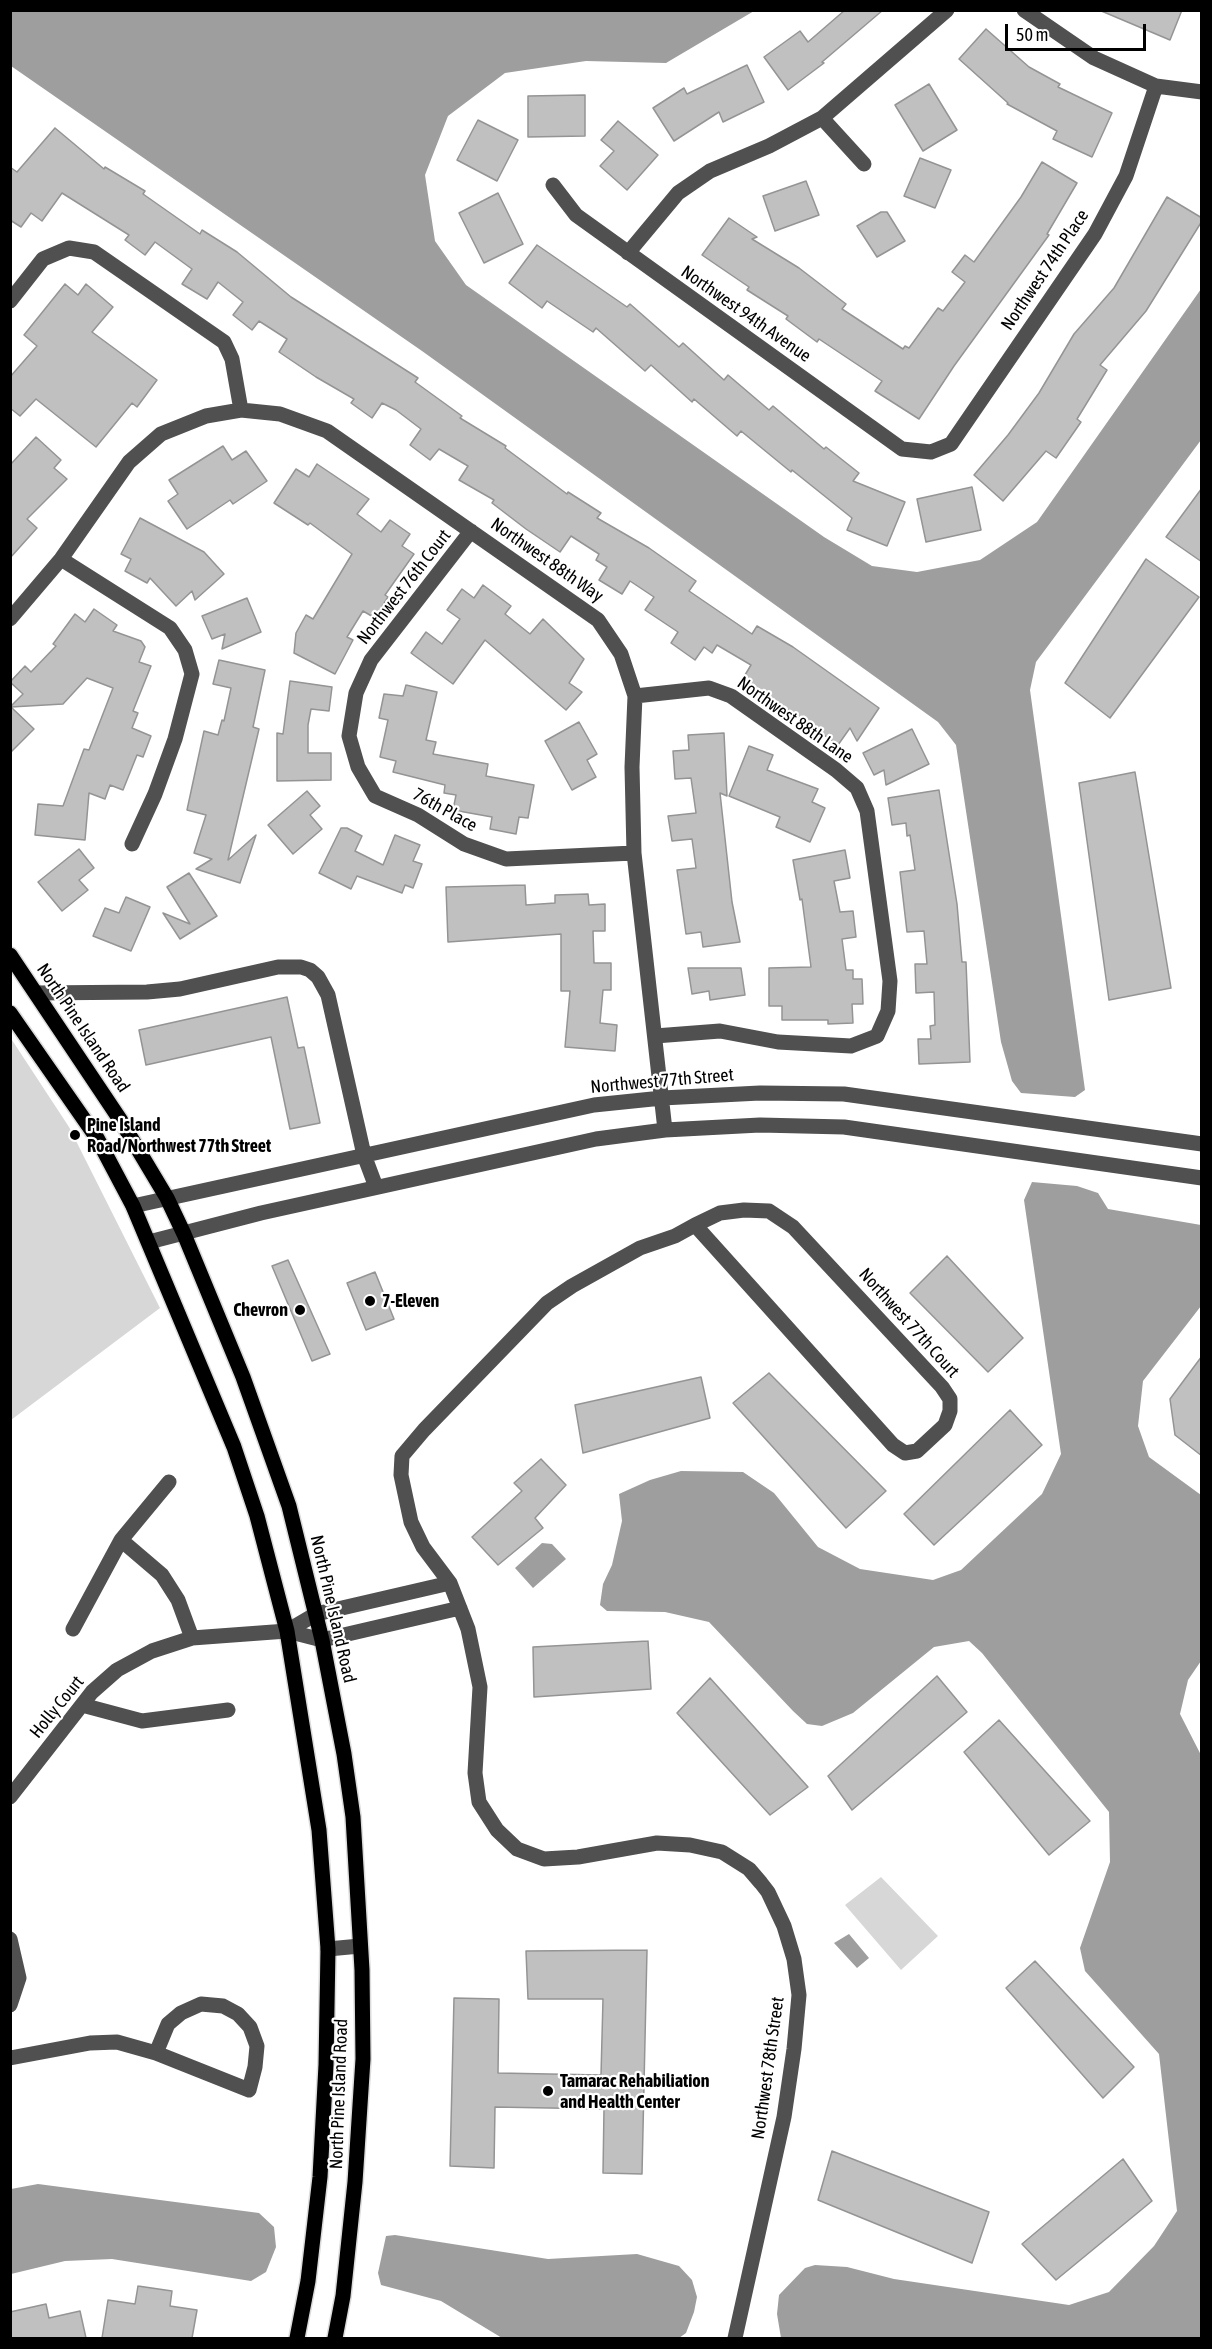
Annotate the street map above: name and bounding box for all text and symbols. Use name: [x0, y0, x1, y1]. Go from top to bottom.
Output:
scale bar: [1008, 12, 1149, 50]
text: 50 m: [1016, 24, 1048, 45]
street label: Northwest 74th Place: [997, 206, 1093, 334]
street label: Northwest 94th Avenue: [677, 261, 815, 367]
street label: Northwest 88th Way: [487, 513, 607, 607]
street label: Northwest 76th Court: [352, 525, 456, 649]
street label: Northwest 88th Lane: [733, 672, 857, 768]
street label: 76th Place: [409, 784, 481, 836]
street label: North Pine Island Road: [32, 959, 134, 1097]
street label: Northwest 77th Street: [590, 1064, 734, 1098]
place label: Pine Island Road/Northwest 77th Street: [87, 1114, 271, 1156]
marker: Pine Island Road/Northwest 77th Street: [68, 1128, 82, 1142]
street label: Northwest 77th Court: [854, 1264, 964, 1382]
place label: 7-Eleven: [382, 1290, 439, 1312]
marker: 7-Eleven: [363, 1294, 377, 1308]
place label: Chevron: [233, 1299, 288, 1321]
marker: Chevron: [293, 1303, 307, 1317]
street label: North Pine Island Road: [306, 1533, 360, 1685]
street label: Holly Court: [25, 1672, 89, 1742]
street label: Northwest 78th Street: [747, 1995, 789, 2141]
street label: North Pine Island Road: [326, 2018, 352, 2170]
place label: Tamarac Rehabiliation and Health Center: [560, 2070, 710, 2112]
marker: Tamarac Rehabiliation and Health Center: [541, 2084, 555, 2098]

